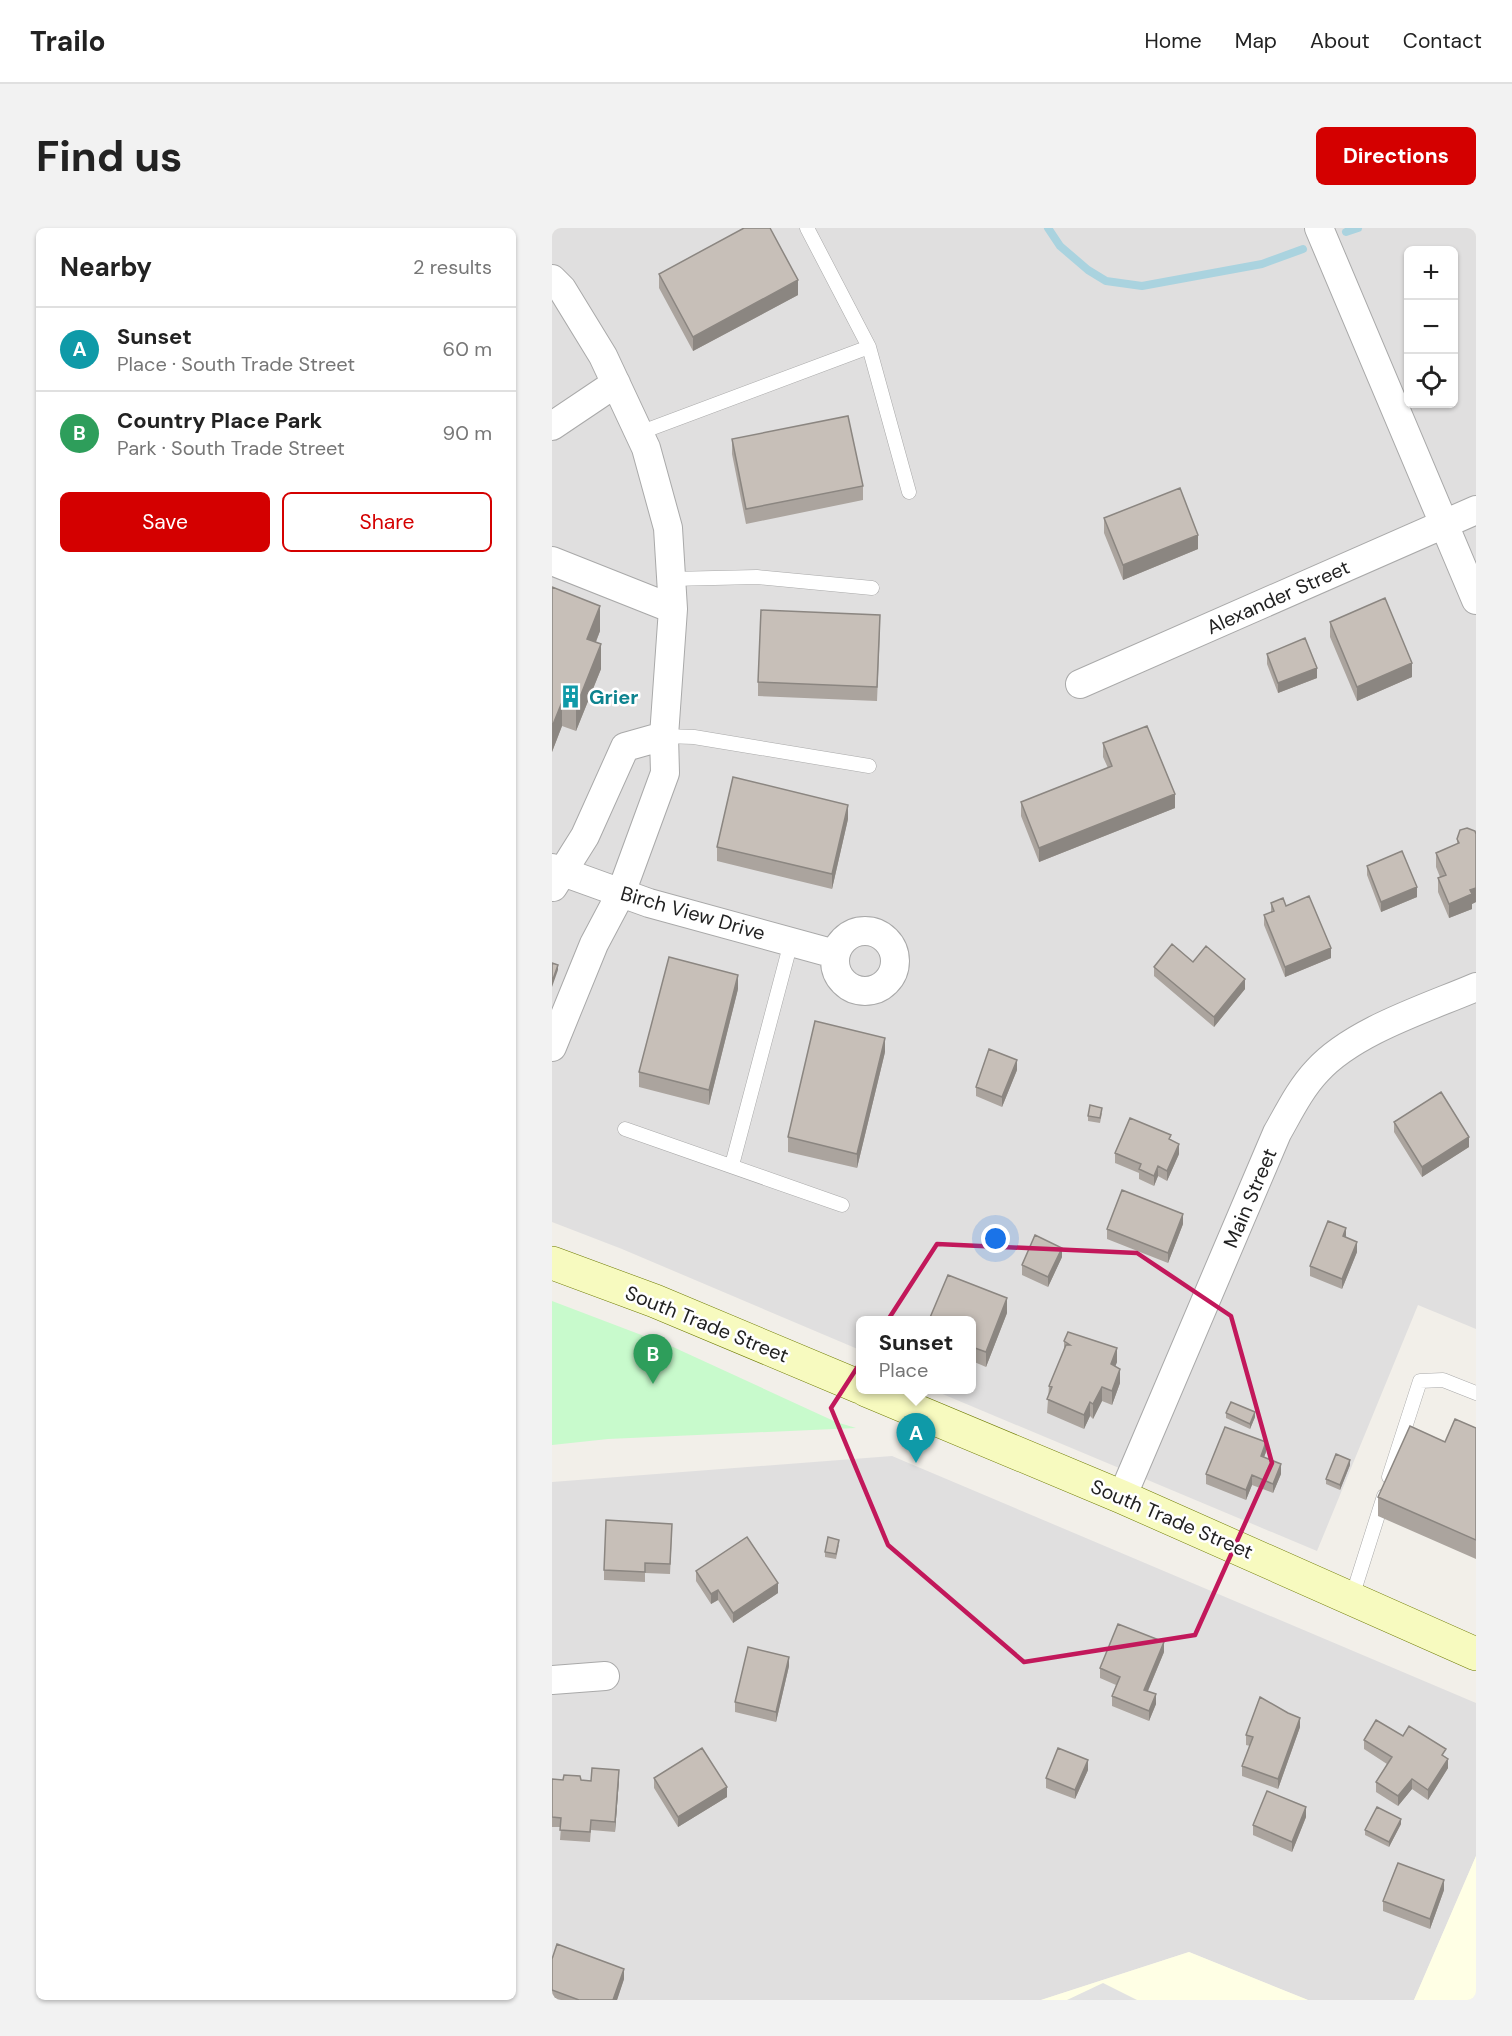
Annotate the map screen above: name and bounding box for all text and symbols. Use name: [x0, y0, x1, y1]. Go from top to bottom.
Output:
text: Trailo: [30, 23, 106, 60]
text: Home: [1144, 27, 1202, 55]
text: Map: [1235, 27, 1277, 55]
text: About: [1310, 27, 1370, 55]
text: Contact: [1403, 27, 1482, 55]
button: Directions: [1316, 127, 1476, 185]
text: Find us: [36, 129, 182, 184]
map controls: [1404, 246, 1458, 408]
button: +: [1404, 246, 1458, 300]
text: Nearby: [60, 250, 152, 284]
text: 2 results: [413, 254, 492, 280]
button: −: [1404, 300, 1458, 354]
text: Sunset: [117, 322, 192, 351]
text: A: [72, 336, 87, 362]
text: 60 m: [443, 336, 492, 362]
text: Place · South Trade Street: [117, 351, 355, 377]
button: locate: [1404, 354, 1458, 408]
text: Country Place Park: [117, 406, 322, 435]
text: B: [73, 420, 86, 446]
text: 90 m: [443, 420, 492, 446]
text: Park · South Trade Street: [117, 435, 345, 461]
button: Save: [60, 492, 270, 552]
button: Share: [282, 492, 492, 552]
street label: Alexander Street: [1202, 554, 1354, 640]
building icon: Grier: [558, 684, 584, 710]
place label: Grier: [589, 684, 638, 710]
street label: Birch View Drive: [618, 880, 768, 946]
street label: Main Street: [1217, 1144, 1283, 1252]
your location: [981, 1224, 1010, 1253]
street label: South Trade Street: [622, 1279, 793, 1369]
popup: [856, 1316, 976, 1394]
text: Sunset: [879, 1328, 953, 1357]
pin: B: [634, 1334, 672, 1384]
text: Place: [879, 1357, 928, 1383]
pin: A: [896, 1414, 936, 1463]
street label: South Trade Street: [1087, 1473, 1257, 1565]

